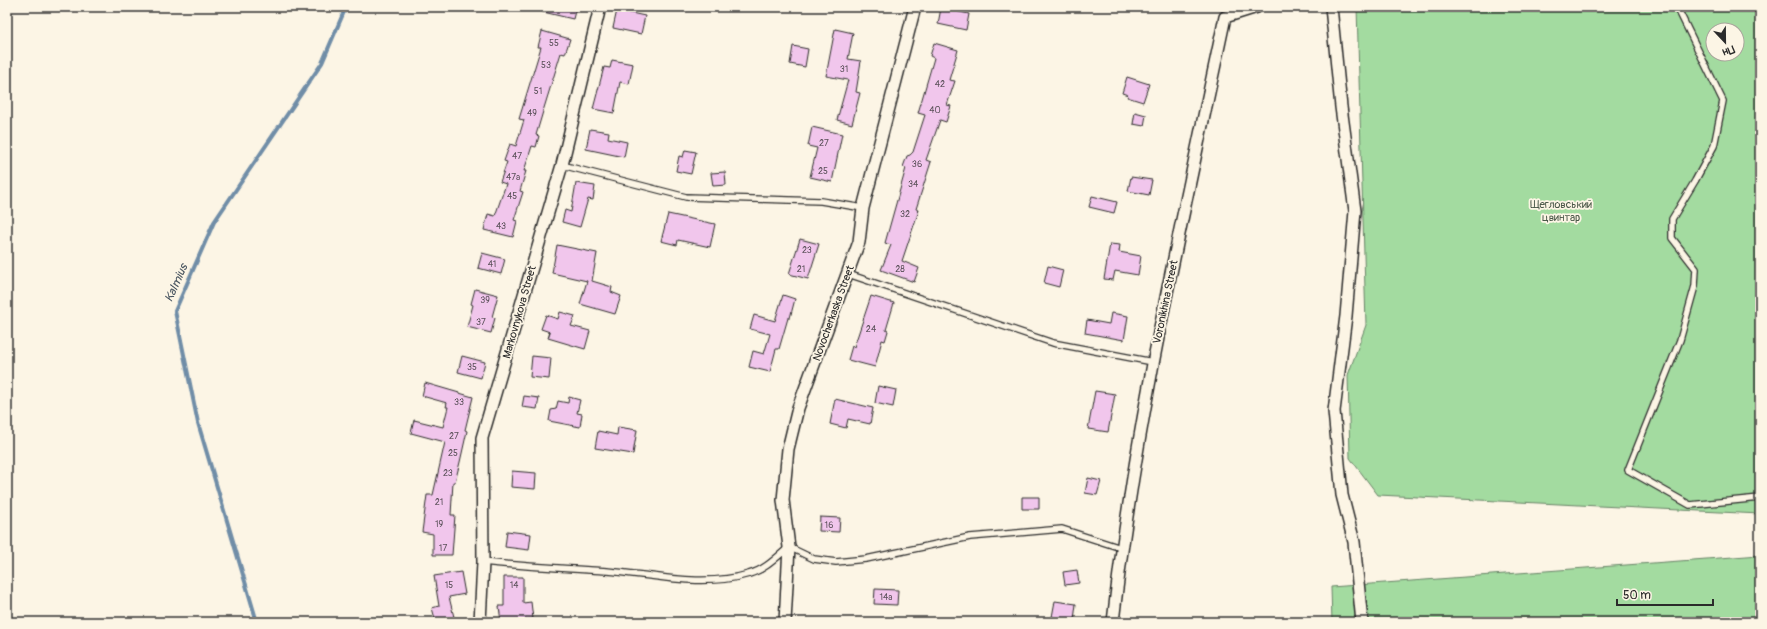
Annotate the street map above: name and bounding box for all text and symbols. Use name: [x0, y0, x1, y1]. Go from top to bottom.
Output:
north arrow: [1705, 22, 1745, 62]
house number: 55: [549, 38, 559, 49]
text: Пн: [1720, 43, 1737, 59]
house number: 53: [541, 60, 551, 71]
house number: 31: [840, 64, 848, 75]
house number: 42: [935, 79, 945, 90]
house number: 51: [534, 86, 542, 97]
house number: 40: [929, 105, 941, 116]
house number: 49: [527, 108, 537, 119]
house number: 27: [819, 138, 829, 149]
house number: 47: [512, 151, 522, 162]
house number: 36: [912, 159, 922, 170]
house number: 25: [818, 166, 828, 177]
house number: 47а: [506, 172, 520, 183]
house number: 34: [908, 179, 919, 190]
house number: 45: [507, 191, 517, 202]
park label: Щегловський цвинтар: [1530, 198, 1592, 224]
house number: 32: [900, 209, 910, 220]
house number: 43: [496, 221, 506, 232]
house number: 23: [802, 245, 812, 256]
street label: Voronikhina Street: [1150, 258, 1181, 345]
house number: 41: [488, 259, 496, 270]
water label: Kalmius: [161, 260, 192, 304]
street label: Novocherkaska Street: [810, 263, 857, 363]
street label: Markovnykova Street: [500, 264, 539, 360]
house number: 21: [797, 264, 805, 275]
house number: 28: [895, 264, 905, 275]
house number: 39: [480, 295, 490, 306]
house number: 37: [476, 317, 486, 328]
house number: 24: [866, 324, 877, 335]
house number: 35: [467, 362, 477, 373]
house number: 33: [454, 397, 464, 408]
house number: 27: [449, 431, 459, 442]
house number: 25: [448, 448, 458, 459]
house number: 23: [443, 468, 453, 479]
house number: 21: [435, 497, 443, 508]
house number: 19: [435, 519, 443, 530]
house number: 16: [825, 520, 833, 531]
house number: 17: [439, 543, 447, 554]
house number: 15: [445, 580, 453, 591]
house number: 14: [510, 580, 519, 591]
scale bar: [1617, 581, 1713, 607]
text: 50 m: [1623, 588, 1651, 603]
house number: 14а: [880, 592, 892, 603]

